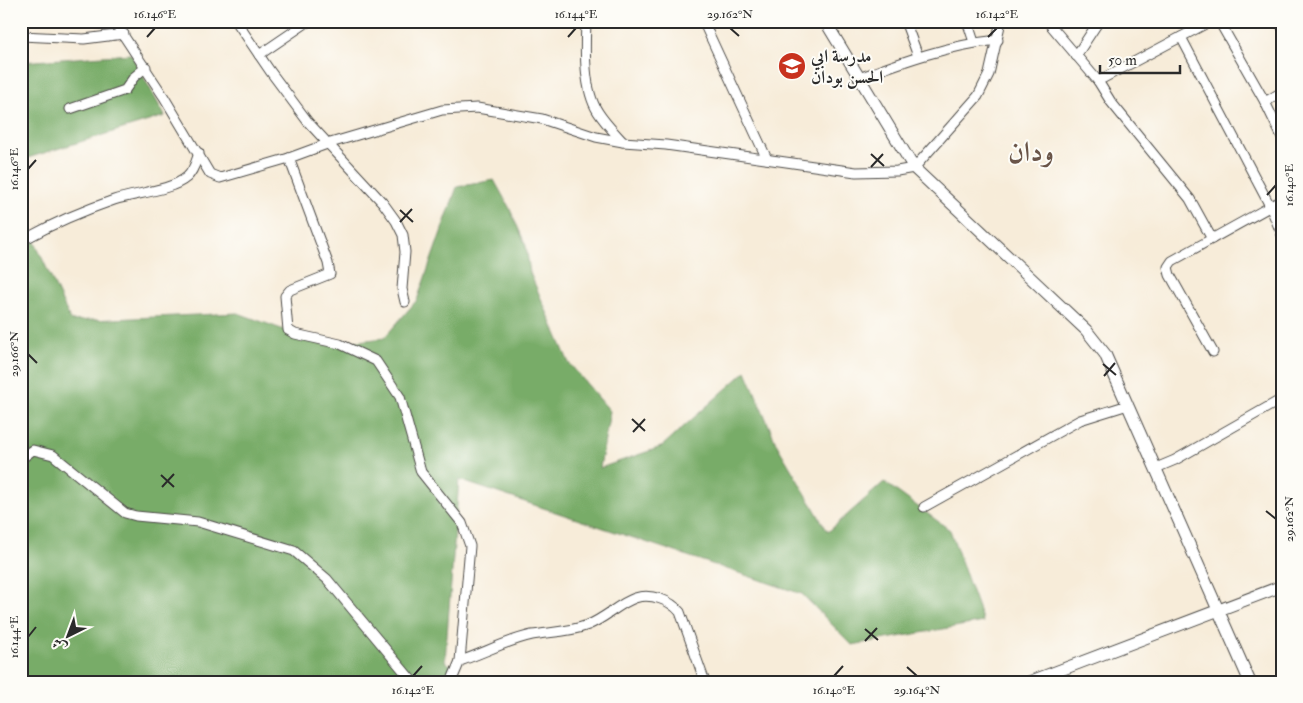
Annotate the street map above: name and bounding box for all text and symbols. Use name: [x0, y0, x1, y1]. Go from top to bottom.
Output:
text: 16.146°E: [134, 7, 176, 22]
text: 16.144°E: [555, 7, 598, 22]
text: 29.162°N: [707, 7, 753, 22]
text: 16.142°E: [976, 7, 1019, 22]
scale bar: [1100, 42, 1180, 74]
place label: مدرسة ابي الحسن بودان: [810, 45, 883, 89]
school or university icon: مدرسة ابي الحسن بودان: [777, 51, 807, 81]
text: 50 m: [1108, 51, 1137, 70]
district label: ودان: [1008, 135, 1054, 170]
text: 16.146°E: [7, 148, 22, 190]
text: 16.140°E: [1282, 163, 1297, 206]
text: 29.166°N: [7, 331, 22, 377]
text: 29.162°N: [1282, 496, 1297, 542]
north arrow: [42, 610, 92, 660]
text: 16.144°E: [7, 615, 22, 658]
text: ش: [49, 634, 70, 656]
text: 16.142°E: [392, 683, 435, 698]
text: 16.140°E: [813, 683, 856, 698]
text: 29.164°N: [894, 683, 940, 698]

